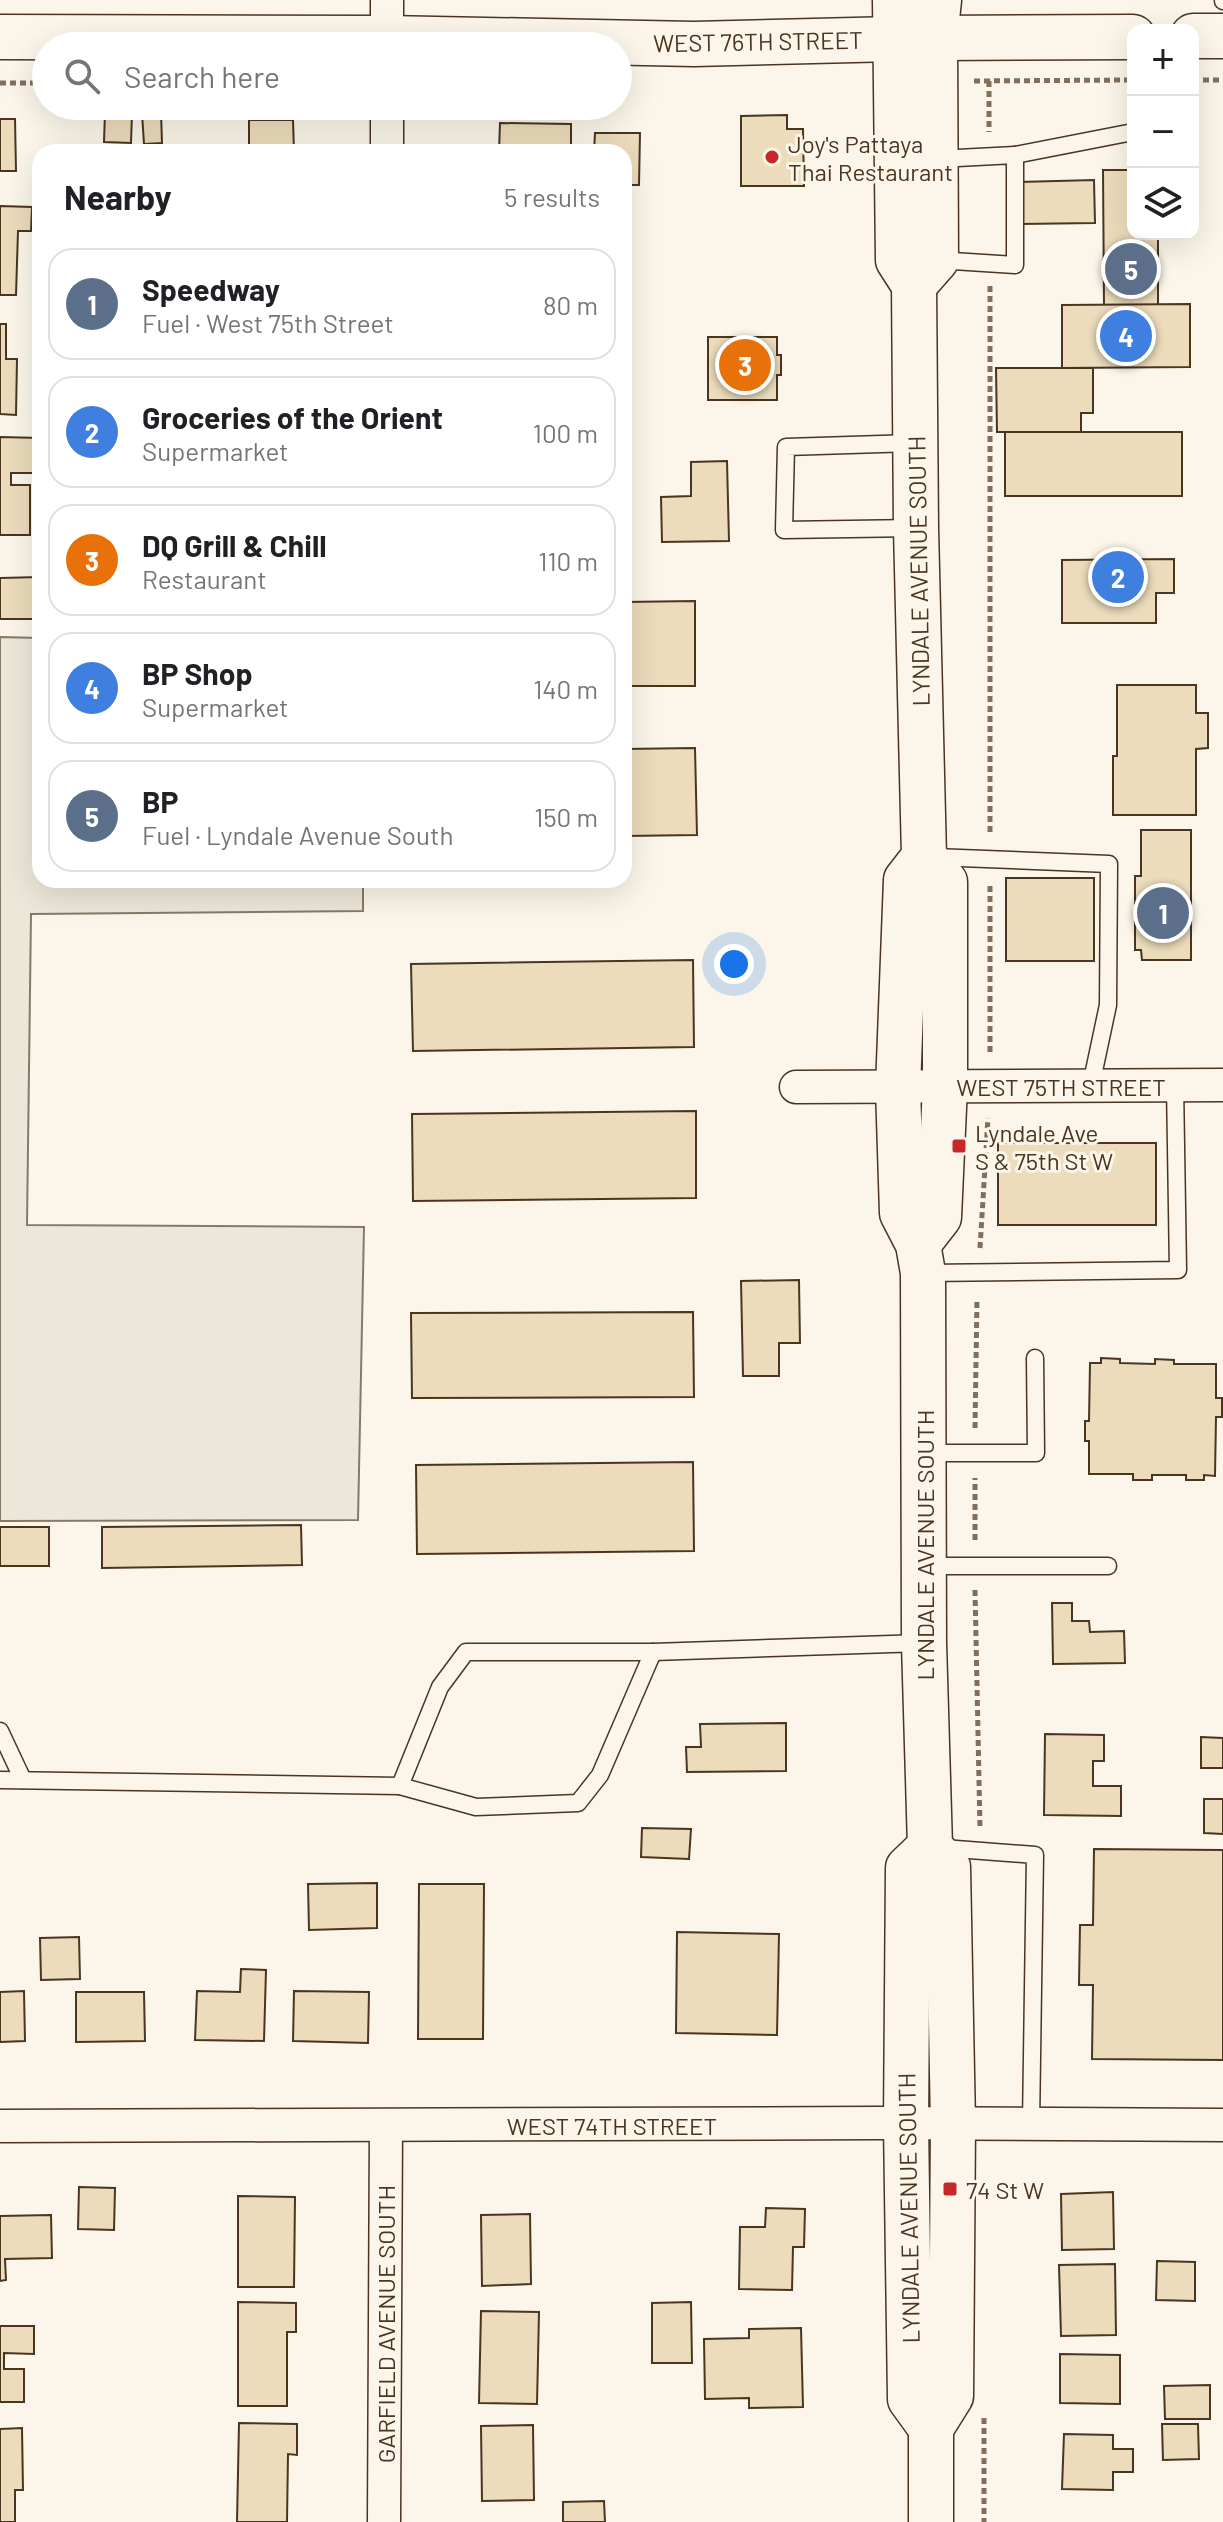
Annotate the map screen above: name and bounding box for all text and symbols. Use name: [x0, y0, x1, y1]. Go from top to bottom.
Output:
map controls: [1127, 24, 1199, 240]
button: +: [1127, 24, 1199, 96]
street label: WEST 76TH STREET: [653, 25, 863, 57]
search box: [32, 32, 632, 120]
icon: search: [60, 54, 104, 98]
text: Search here: [124, 58, 280, 94]
button: −: [1127, 96, 1199, 168]
place label: Joy's Pattaya Thai Restaurant: [788, 129, 953, 186]
marker: Joy's Pattaya Thai Restaurant: [763, 148, 781, 166]
button: layers: [1127, 168, 1199, 240]
text: Nearby: [64, 176, 172, 217]
text: 5 results: [504, 181, 600, 212]
pin: 5: [1105, 239, 1157, 299]
text: Speedway: [142, 271, 280, 307]
text: 1: [87, 289, 97, 320]
text: 80 m: [543, 289, 598, 320]
pin: 4: [1100, 306, 1152, 366]
text: Fuel · West 75th Street: [142, 307, 394, 338]
pin: 3: [719, 335, 771, 395]
text: Groceries of the Orient: [142, 399, 443, 435]
text: 2: [85, 417, 99, 448]
text: 100 m: [533, 417, 598, 448]
text: Supermarket: [142, 435, 289, 466]
street label: LYNDALE AVENUE SOUTH: [901, 435, 935, 707]
text: DQ Grill & Chill: [142, 527, 327, 563]
text: 3: [85, 545, 99, 576]
text: 110 m: [538, 545, 598, 576]
pin: 2: [1092, 547, 1144, 607]
text: Restaurant: [142, 563, 267, 594]
text: BP Shop: [142, 655, 252, 691]
text: 4: [84, 673, 100, 704]
text: 140 m: [533, 673, 598, 704]
text: Supermarket: [142, 691, 289, 722]
text: BP: [142, 783, 179, 819]
text: 5: [85, 801, 99, 832]
text: 150 m: [534, 801, 598, 832]
text: Fuel · Lyndale Avenue South: [142, 819, 453, 850]
pin: 1: [1137, 883, 1189, 943]
your location: [714, 944, 754, 984]
street label: WEST 75TH STREET: [956, 1072, 1166, 1101]
place label: Lyndale Ave S & 75th St W: [975, 1118, 1113, 1175]
marker: Lyndale Ave S & 75th St W: [950, 1137, 968, 1155]
street label: LYNDALE AVENUE SOUTH: [910, 1410, 939, 1680]
street label: LYNDALE AVENUE SOUTH: [891, 2072, 925, 2344]
street label: WEST 74TH STREET: [507, 2111, 717, 2140]
place label: 74 St W: [966, 2175, 1044, 2204]
marker: 74 St W: [941, 2180, 959, 2198]
street label: GARFIELD AVENUE SOUTH: [371, 2185, 400, 2463]

